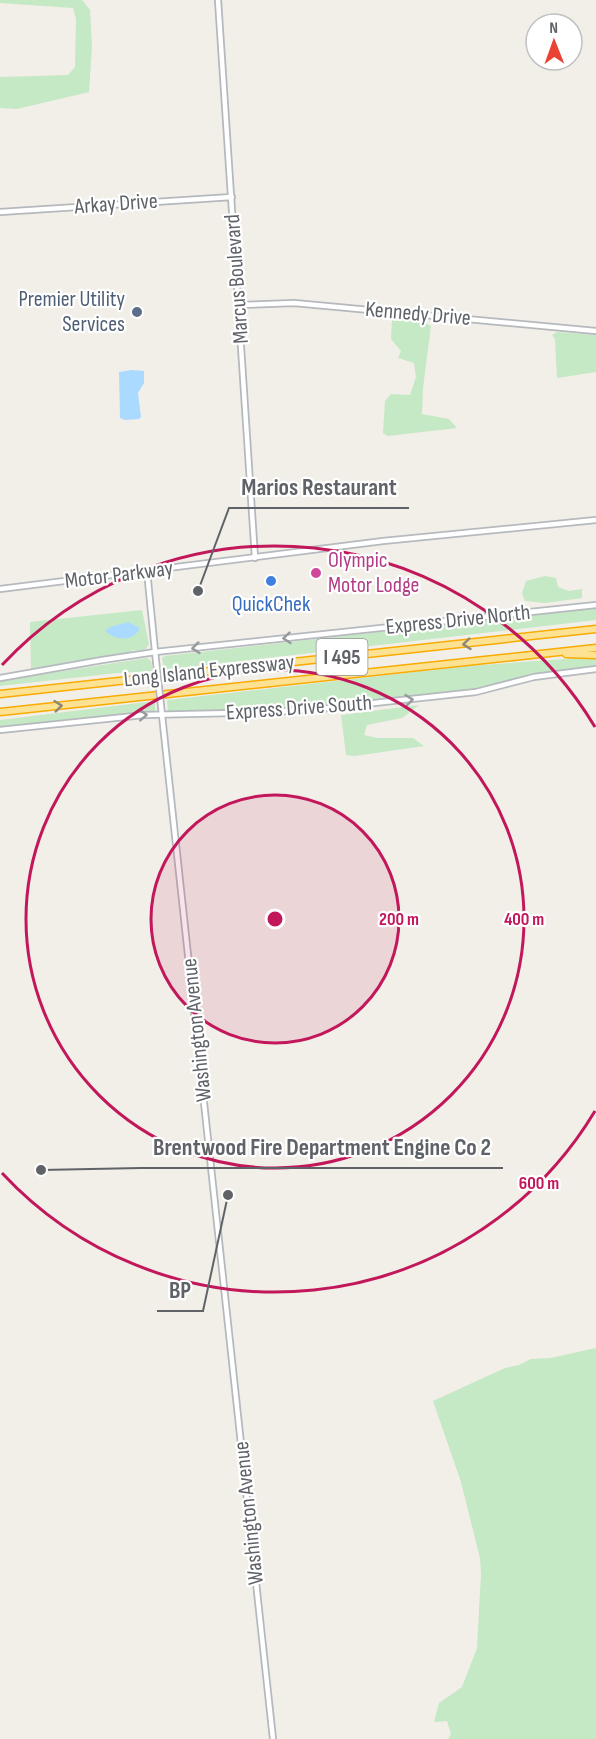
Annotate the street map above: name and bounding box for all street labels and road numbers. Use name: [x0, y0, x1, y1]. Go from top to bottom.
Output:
street label: Arkay Drive: [73, 188, 158, 220]
street label: Marcus Boulevard: [219, 213, 255, 345]
street label: Kennedy Drive: [364, 296, 472, 332]
street label: Motor Parkway: [63, 555, 175, 595]
street label: Express Drive North: [384, 599, 532, 641]
road number: I 495: [316, 639, 368, 675]
street label: Long Island Expressway: [122, 649, 296, 693]
street label: Express Drive South: [225, 689, 373, 727]
street label: Washington Avenue: [176, 957, 218, 1103]
street label: Washington Avenue: [228, 1440, 270, 1586]

